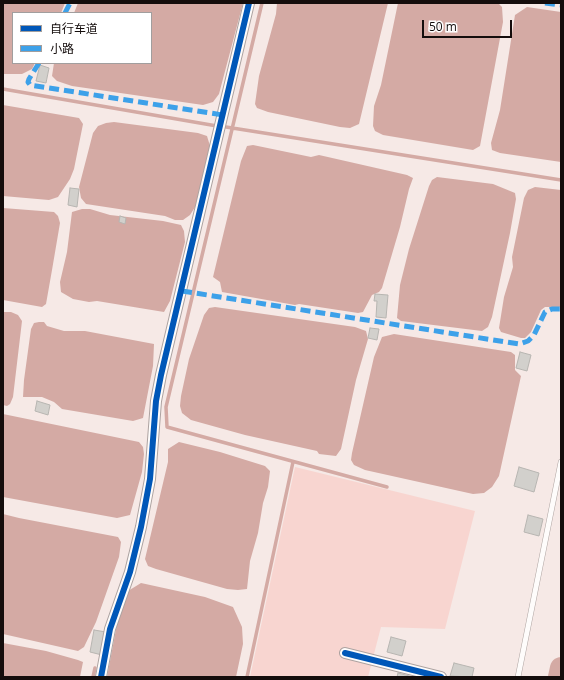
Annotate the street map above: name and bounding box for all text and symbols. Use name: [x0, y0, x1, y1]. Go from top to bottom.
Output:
legend: [12, 12, 152, 64]
scale bar: [424, 12, 514, 38]
text: 50 m: [429, 18, 457, 35]
text: 自行车道: [50, 20, 98, 37]
text: 小路: [50, 40, 74, 57]

